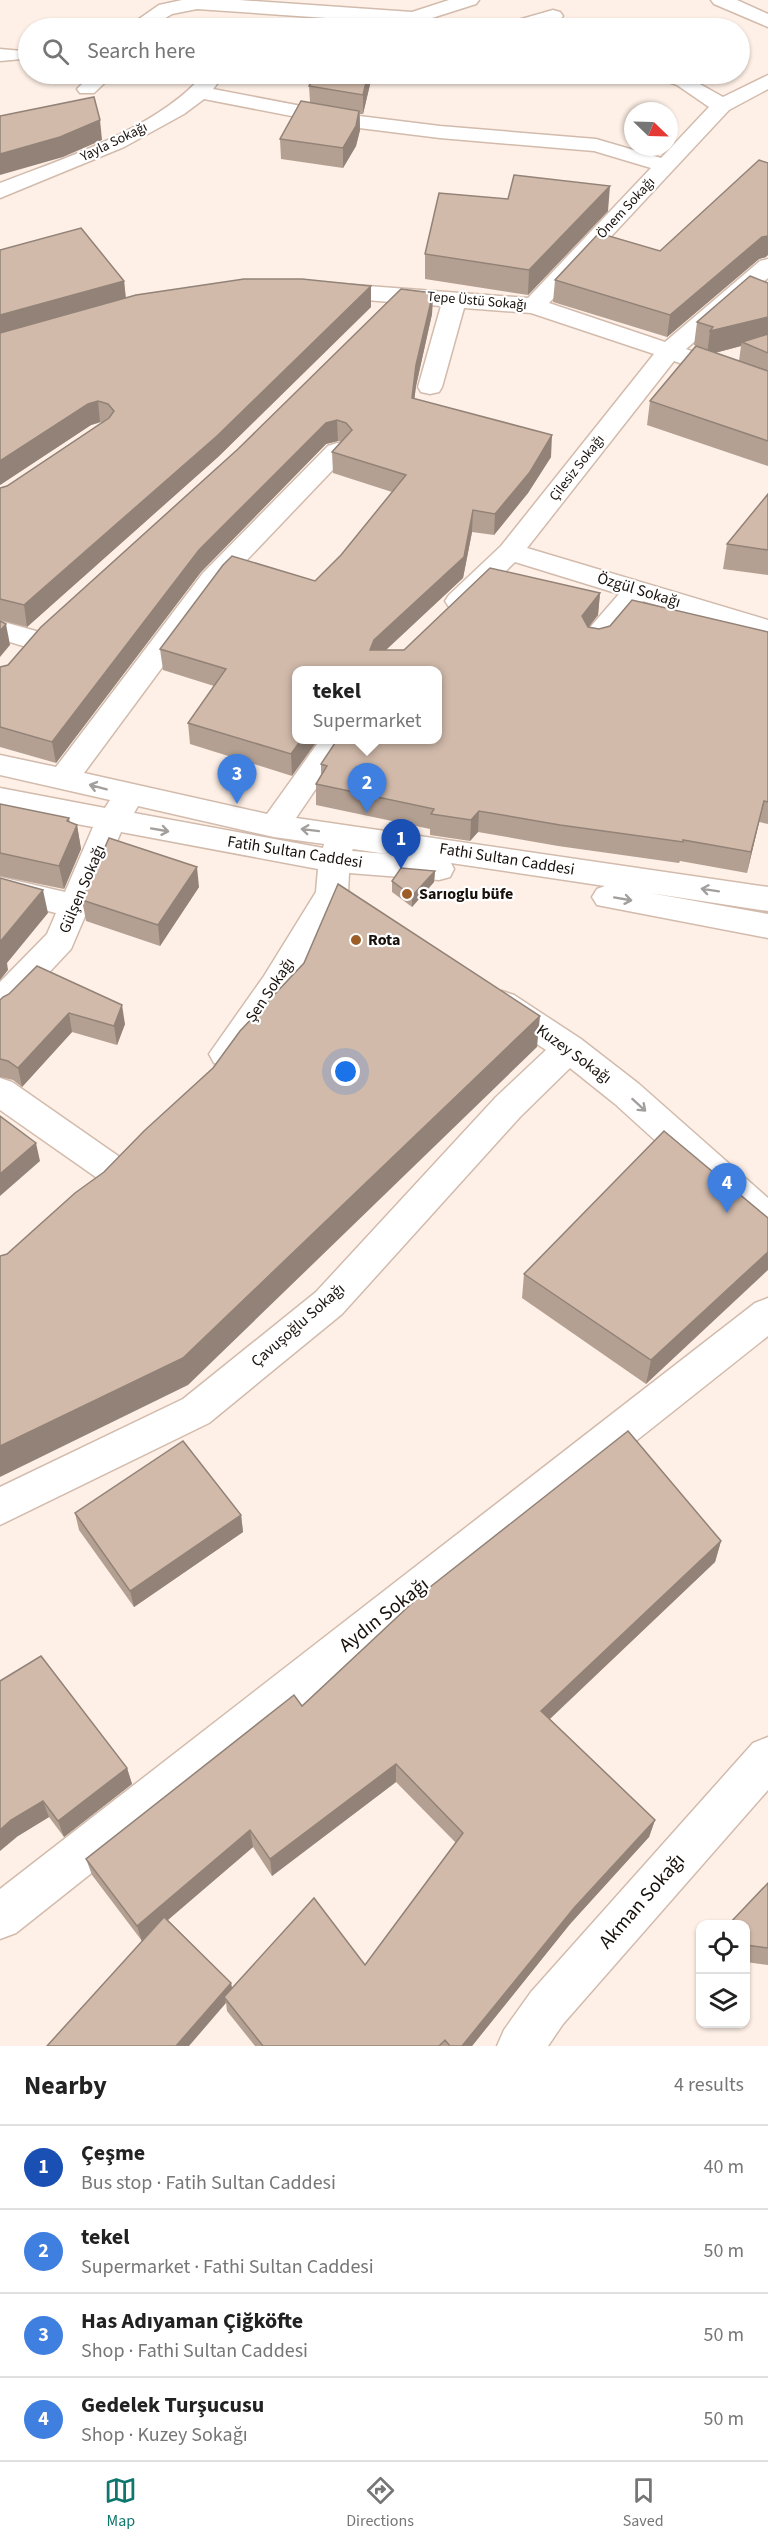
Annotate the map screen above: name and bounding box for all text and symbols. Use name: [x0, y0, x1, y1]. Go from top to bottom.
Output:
search box: [18, 18, 750, 84]
icon: search: [39, 35, 72, 68]
text: Search here: [87, 35, 195, 67]
north arrow: [624, 102, 678, 156]
street label: Yayla Sokağı: [76, 117, 151, 167]
street label: Önem Sokağı: [592, 173, 660, 243]
street label: Tepe Üstü Sokağı: [426, 287, 528, 315]
street label: Çilesiz Sokağı: [545, 431, 609, 505]
street label: Özgül Sokağı: [595, 567, 683, 613]
popup: [292, 666, 442, 744]
text: tekel: [312, 675, 361, 707]
text: Supermarket: [312, 707, 422, 735]
pin: 3: [218, 754, 256, 804]
pin: 2: [348, 764, 386, 813]
one-way arrow: [89, 780, 108, 792]
pin: 1: [382, 820, 420, 869]
one-way arrow: [150, 825, 170, 836]
one-way arrow: [300, 825, 320, 836]
street label: Fatih Sultan Caddesi: [226, 830, 364, 874]
street label: Fathi Sultan Caddesi: [438, 837, 576, 881]
street label: Gülşen Sokağı: [53, 841, 111, 937]
place label: Sarıoglu büfe: [419, 883, 513, 905]
one-way arrow: [701, 884, 721, 895]
marker: Sarıoglu büfe: [400, 887, 414, 901]
one-way arrow: [612, 894, 632, 905]
place label: Rota: [368, 929, 400, 951]
marker: Rota: [349, 933, 363, 947]
street label: Şen Sokağı: [240, 953, 300, 1027]
street label: Kuzey Sokağı: [532, 1019, 616, 1089]
your location: [331, 1057, 360, 1086]
one-way arrow: [631, 1098, 646, 1112]
pin: 4: [708, 1164, 746, 1213]
street label: Çavuşoğlu Sokağı: [246, 1278, 350, 1372]
street label: Aydın Sokağı: [333, 1571, 435, 1659]
street label: Akman Sokağı: [593, 1847, 691, 1955]
map controls: [696, 1920, 750, 2028]
button: locate: [696, 1920, 750, 1974]
button: layers: [696, 1974, 750, 2028]
text: Nearby: [24, 2067, 107, 2104]
text: 4 results: [674, 2071, 744, 2099]
text: Çeşme: [81, 2137, 145, 2169]
text: 1: [38, 2153, 49, 2181]
text: 40 m: [704, 2153, 744, 2181]
text: Bus stop · Fatih Sultan Caddesi: [81, 2169, 336, 2197]
text: tekel: [81, 2221, 130, 2253]
text: 2: [38, 2237, 49, 2265]
text: 50 m: [704, 2237, 744, 2265]
text: Supermarket · Fathi Sultan Caddesi: [81, 2253, 374, 2281]
text: Has Adıyaman Çiğköfte: [81, 2305, 303, 2337]
text: 3: [38, 2321, 49, 2349]
text: 50 m: [704, 2321, 744, 2349]
text: Shop · Fathi Sultan Caddesi: [81, 2337, 308, 2365]
text: Gedelek Turşucusu: [81, 2389, 264, 2421]
text: 4: [38, 2405, 49, 2433]
text: 50 m: [704, 2405, 744, 2433]
text: Shop · Kuzey Sokağı: [81, 2421, 248, 2449]
tab: Map: [104, 2474, 137, 2532]
tab: Directions: [346, 2474, 414, 2532]
tab: Saved: [623, 2474, 664, 2532]

